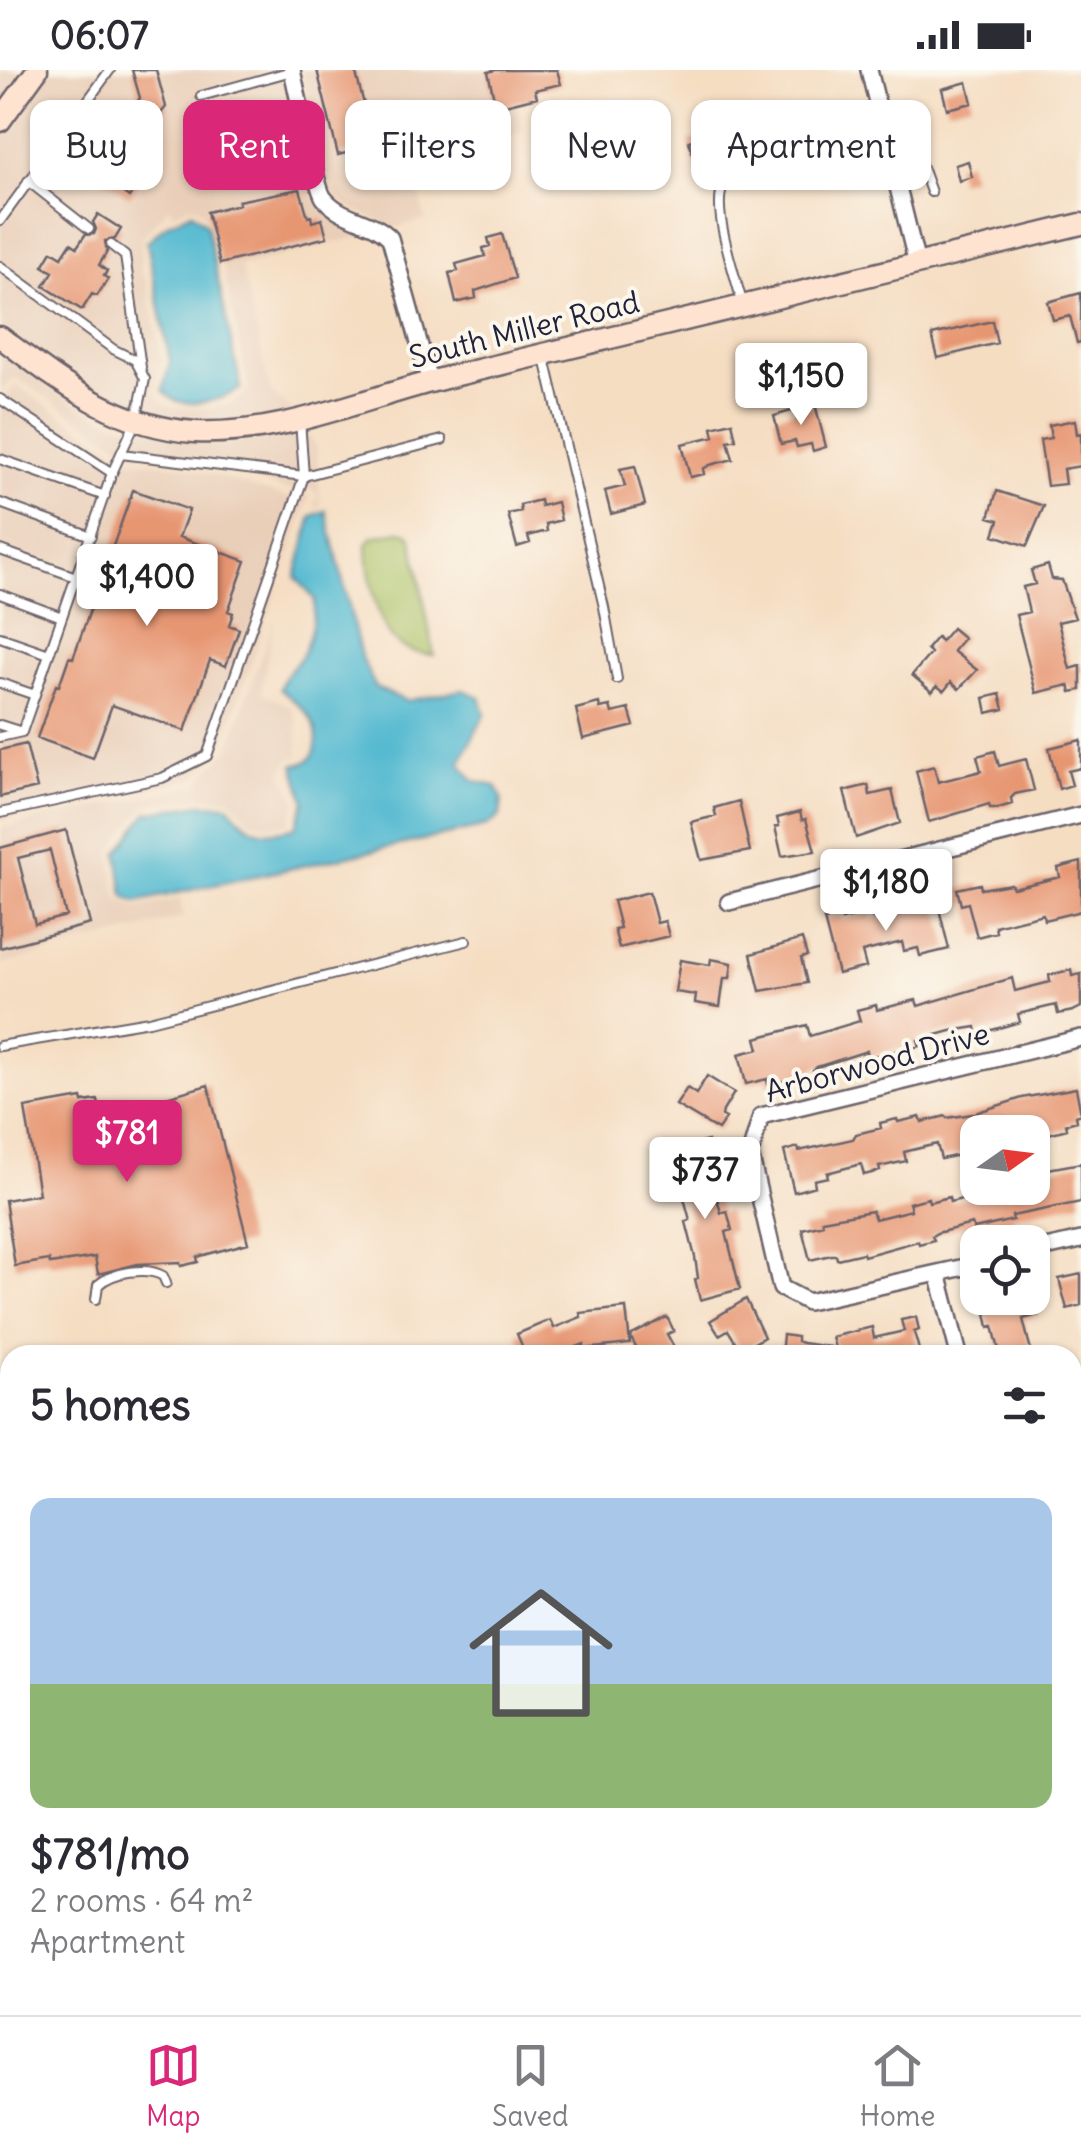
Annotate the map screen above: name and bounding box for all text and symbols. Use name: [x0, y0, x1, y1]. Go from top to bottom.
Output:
text: 06:07: [50, 12, 149, 59]
chip: Buy: [30, 100, 163, 190]
chip: Rent: [183, 100, 325, 190]
chip: Filters: [345, 100, 511, 190]
chip: New: [531, 100, 671, 190]
chip: Apartment: [691, 100, 931, 190]
street label: South Miller Road: [405, 282, 643, 376]
pin: $1,150: [720, 343, 882, 428]
text: $1,150: [757, 355, 845, 396]
pin: $1,400: [66, 544, 228, 629]
text: $1,400: [99, 556, 195, 597]
pin: $1,180: [805, 849, 967, 934]
text: $1,180: [842, 861, 930, 902]
street label: Arborwood Drive: [761, 1014, 993, 1110]
pin: $781: [68, 1100, 186, 1185]
text: $781: [95, 1112, 159, 1153]
north arrow: [960, 1115, 1050, 1205]
map controls: [960, 1115, 1050, 1315]
pin: $737: [646, 1137, 764, 1222]
text: $737: [671, 1149, 739, 1190]
button: locate: [960, 1225, 1050, 1315]
icon: filters: [997, 1378, 1052, 1433]
text: 5 homes: [30, 1379, 191, 1431]
icon: home: [451, 1563, 631, 1743]
text: $781/mo: [30, 1828, 190, 1880]
text: 2 rooms · 64 m²: [30, 1880, 253, 1921]
text: Apartment: [30, 1921, 185, 1962]
tab: Map: [146, 2038, 201, 2134]
tab: Saved: [492, 2038, 569, 2134]
tab: Home: [860, 2038, 935, 2134]

